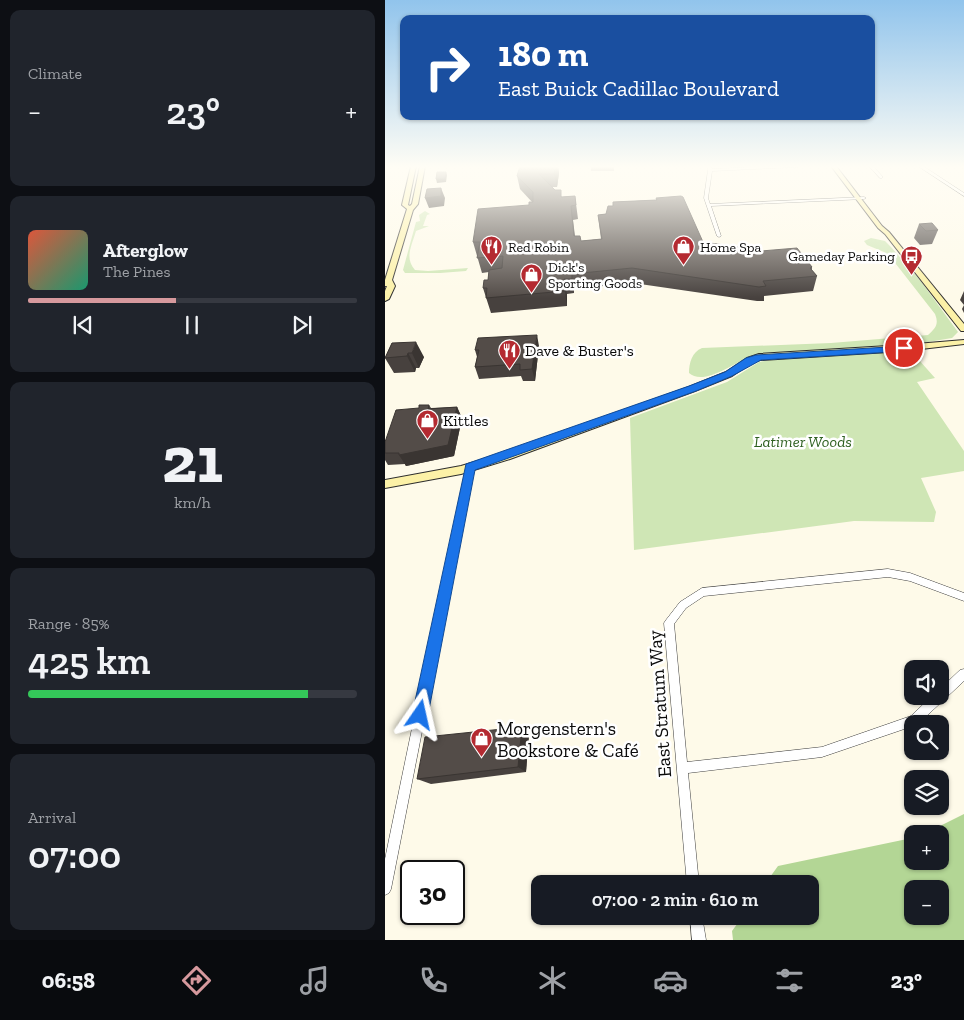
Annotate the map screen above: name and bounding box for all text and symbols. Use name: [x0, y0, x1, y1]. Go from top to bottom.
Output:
text: 180 m: [498, 33, 588, 75]
icon: right: [415, 35, 480, 100]
text: Climate: [28, 64, 82, 83]
text: East Buick Cadillac Boulevard: [498, 75, 779, 102]
text: 23°: [166, 88, 220, 134]
text: −: [28, 95, 41, 128]
text: +: [345, 95, 357, 128]
restaurant icon: Red Robin: [480, 235, 504, 266]
shop icon: Home Spa: [672, 235, 696, 266]
text: Afterglow: [103, 239, 188, 262]
place label: Red Robin: [508, 239, 569, 256]
place label: Home Spa: [700, 239, 761, 256]
bus stop icon: Gameday Parking: [899, 244, 923, 275]
place label: Gameday Parking: [788, 248, 895, 265]
place label: Dick's Sporting Goods: [548, 259, 642, 292]
text: The Pines: [103, 262, 170, 281]
shop icon: Dick's Sporting Goods: [520, 263, 544, 294]
icon: previous: [69, 311, 97, 339]
icon: pause: [178, 311, 206, 339]
icon: next: [288, 311, 316, 339]
pin: [883, 327, 925, 369]
icon: arrive: [890, 334, 918, 362]
restaurant icon: Dave & Buster's: [497, 338, 521, 369]
place label: Dave & Buster's: [525, 341, 634, 360]
shop icon: Kittles: [415, 408, 439, 439]
place label: Kittles: [443, 411, 488, 430]
text: 21: [162, 421, 223, 499]
park label: Latimer Woods: [754, 432, 852, 451]
text: km/h: [174, 493, 211, 512]
text: Range · 85%: [28, 614, 110, 633]
street label: East Stratum Way: [643, 629, 676, 778]
text: 425 km: [28, 638, 150, 684]
map controls: [904, 660, 949, 925]
button: sound: [904, 660, 949, 705]
position arrow: [393, 688, 445, 740]
button: search: [904, 715, 949, 760]
place label: Morgenstern's Bookstore & Café: [497, 717, 639, 762]
shop icon: Morgenstern's Bookstore & Café: [469, 727, 493, 758]
button: layers: [904, 770, 949, 815]
text: Arrival: [28, 808, 76, 827]
button: +: [904, 825, 949, 870]
text: 07:00: [28, 832, 121, 878]
speed limit sign: 30: [400, 860, 465, 925]
button: −: [904, 880, 949, 925]
text: 07:00 · 2 min · 610 m: [592, 888, 758, 911]
icon: directions: [179, 963, 214, 998]
icon: music: [297, 963, 332, 998]
icon: phone: [416, 963, 451, 998]
icon: climate: [535, 963, 570, 998]
icon: car: [653, 963, 688, 998]
icon: filters: [772, 963, 807, 998]
text: 06:58: [42, 967, 95, 994]
text: 23°: [891, 967, 922, 994]

